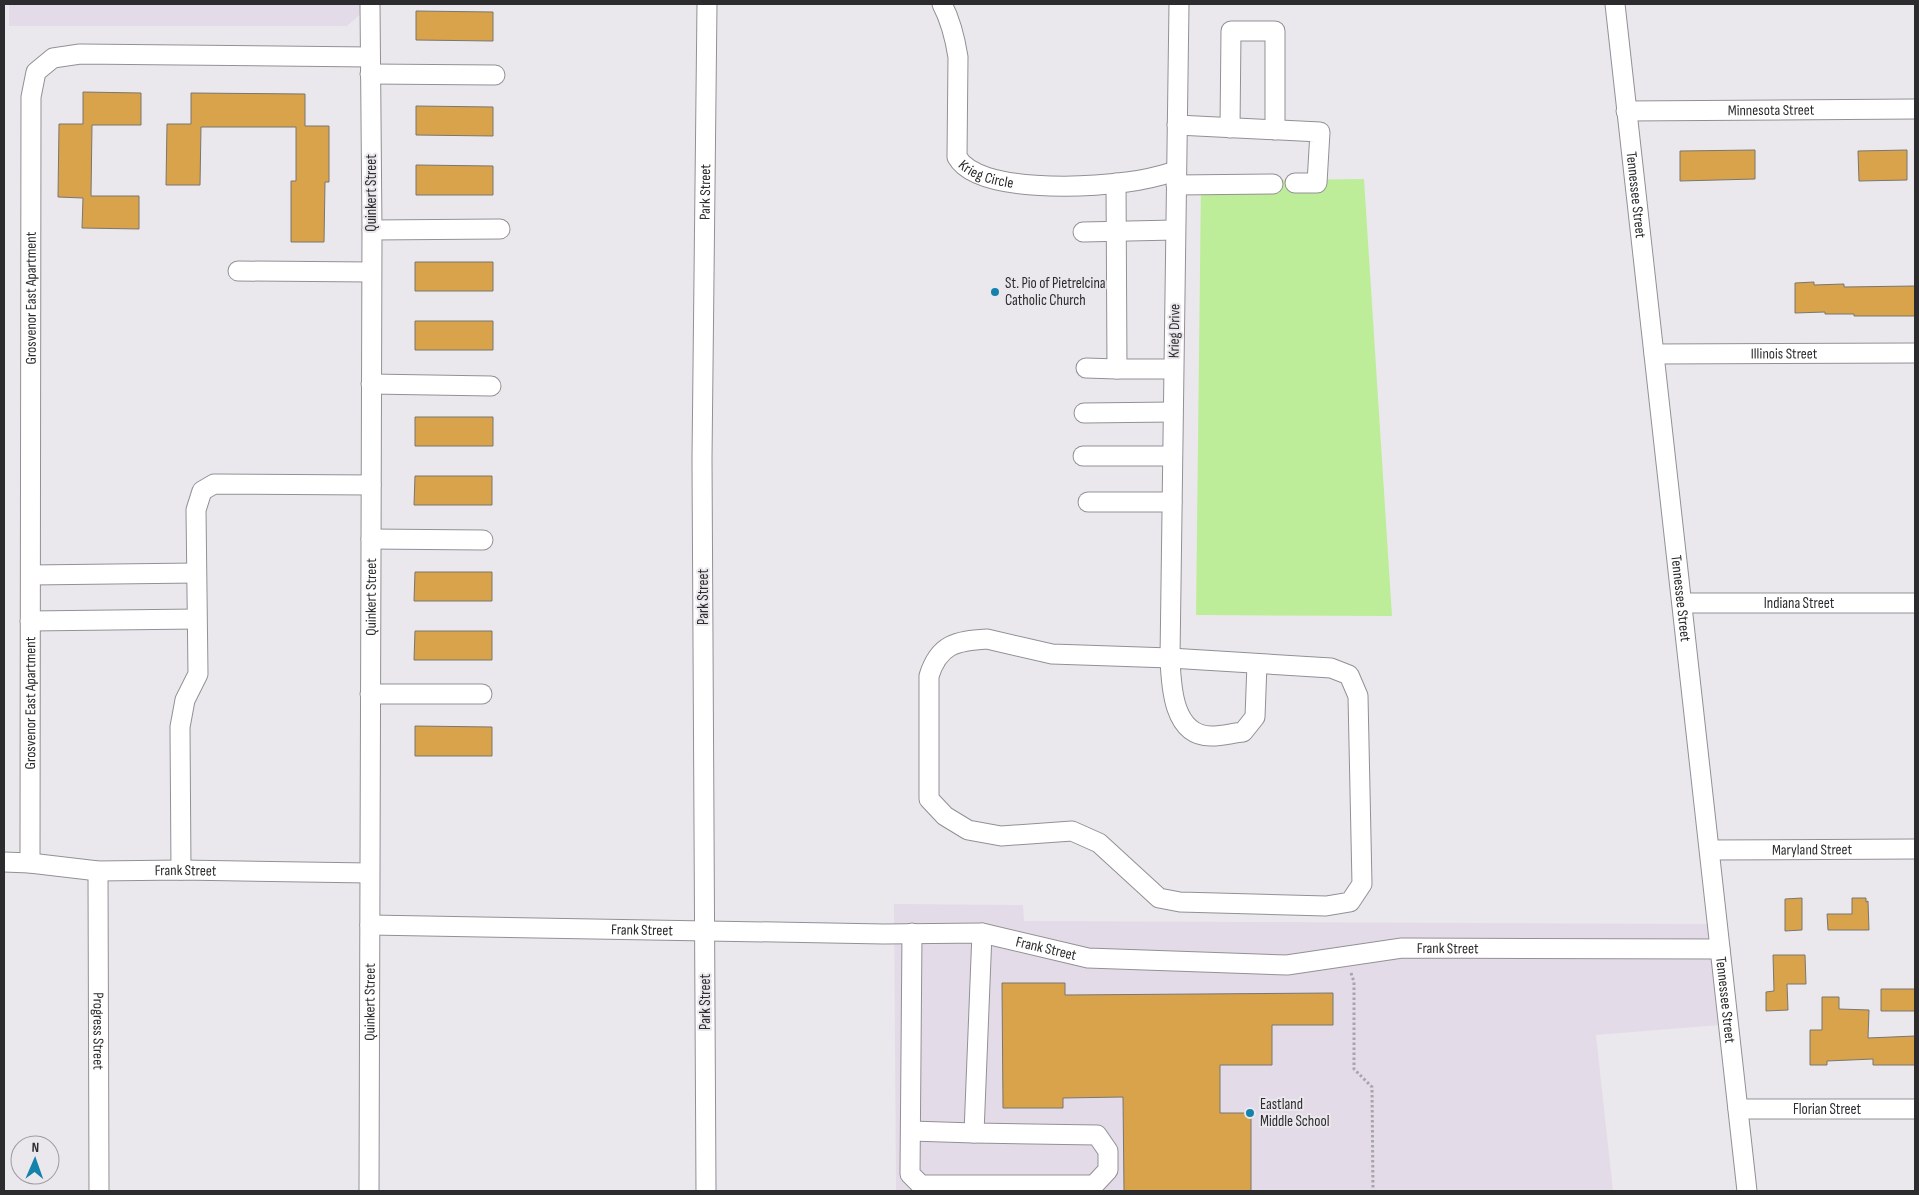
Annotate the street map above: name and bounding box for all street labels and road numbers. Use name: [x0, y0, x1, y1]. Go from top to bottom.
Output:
street label: Minnesota Street: [1728, 101, 1815, 120]
street label: Tennessee Street: [1621, 151, 1650, 239]
street label: Quinkert Street: [362, 154, 381, 232]
street label: Krieg Circle: [954, 156, 1015, 193]
street label: Park Street: [696, 163, 715, 220]
street label: Grosvenor East Apartment: [22, 231, 41, 364]
street label: Krieg Drive: [1165, 304, 1184, 358]
street label: Illinois Street: [1751, 344, 1818, 364]
street label: Tennessee Street: [1666, 554, 1695, 643]
street label: Quinkert Street: [362, 558, 381, 636]
street label: Park Street: [694, 569, 713, 625]
street label: Indiana Street: [1764, 594, 1835, 613]
street label: Grosvenor East Apartment: [21, 636, 40, 769]
street label: Maryland Street: [1772, 840, 1853, 860]
street label: Frank Street: [155, 861, 217, 881]
street label: Frank Street: [611, 920, 673, 940]
street label: Frank Street: [1014, 932, 1079, 965]
street label: Frank Street: [1417, 939, 1479, 958]
street label: Tennessee Street: [1711, 956, 1740, 1045]
street label: Quinkert Street: [360, 963, 380, 1041]
street label: Park Street: [696, 974, 715, 1030]
street label: Progress Street: [88, 992, 108, 1070]
street label: Florian Street: [1793, 1100, 1861, 1119]

